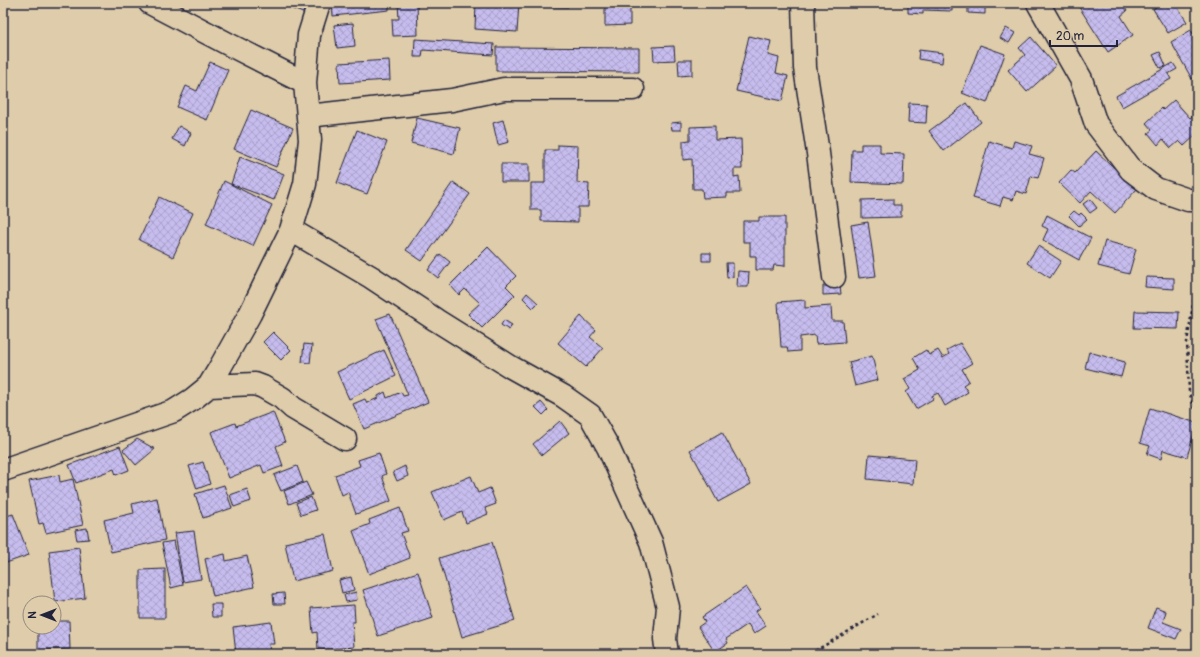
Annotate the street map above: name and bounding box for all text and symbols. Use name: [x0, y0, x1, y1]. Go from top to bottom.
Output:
scale bar: [1050, 22, 1117, 48]
text: 20 m: [1056, 29, 1085, 44]
north arrow: [22, 595, 62, 635]
text: N: [26, 611, 39, 619]

